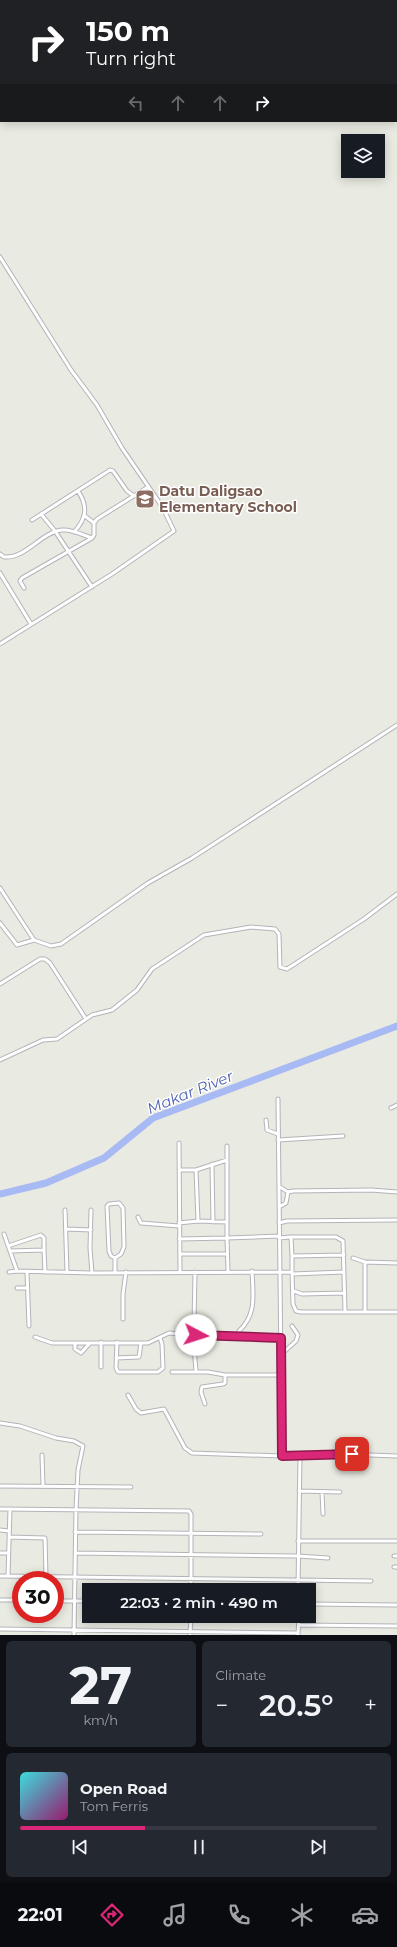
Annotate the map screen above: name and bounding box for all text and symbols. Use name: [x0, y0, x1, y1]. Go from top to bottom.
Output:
text: 150 m: [86, 14, 170, 48]
icon: right: [20, 16, 72, 68]
text: Turn right: [86, 48, 176, 70]
icon: left: [125, 92, 147, 114]
icon: ahead: [167, 92, 189, 114]
icon: ahead: [209, 92, 231, 114]
icon: right: [251, 92, 273, 114]
map controls: [341, 134, 385, 178]
button: layers: [341, 134, 385, 178]
place label: Datu Daligsao Elementary School: [159, 482, 297, 516]
school or university icon: Datu Daligsao Elementary School: [134, 488, 156, 510]
water label: Makar River: [144, 1066, 237, 1118]
position arrow: [175, 1314, 217, 1356]
pin: [335, 1437, 369, 1471]
icon: arrive: [341, 1443, 363, 1465]
speed limit sign: 30: [12, 1571, 64, 1623]
text: 22:03 · 2 min · 490 m: [120, 1593, 278, 1612]
text: 27: [69, 1654, 132, 1717]
text: Climate: [216, 1667, 266, 1683]
text: 20.5°: [259, 1687, 333, 1724]
text: −: [216, 1692, 228, 1719]
text: +: [364, 1692, 377, 1719]
text: km/h: [83, 1712, 118, 1728]
text: Open Road: [80, 1779, 168, 1798]
text: Tom Ferris: [80, 1798, 148, 1814]
icon: previous: [69, 1836, 91, 1858]
icon: pause: [188, 1836, 210, 1858]
icon: next: [307, 1836, 329, 1858]
icon: directions: [98, 1901, 126, 1929]
icon: music: [161, 1901, 189, 1929]
icon: phone: [225, 1901, 253, 1929]
icon: climate: [288, 1901, 316, 1929]
icon: car: [351, 1901, 379, 1929]
text: 22:01: [18, 1904, 63, 1926]

